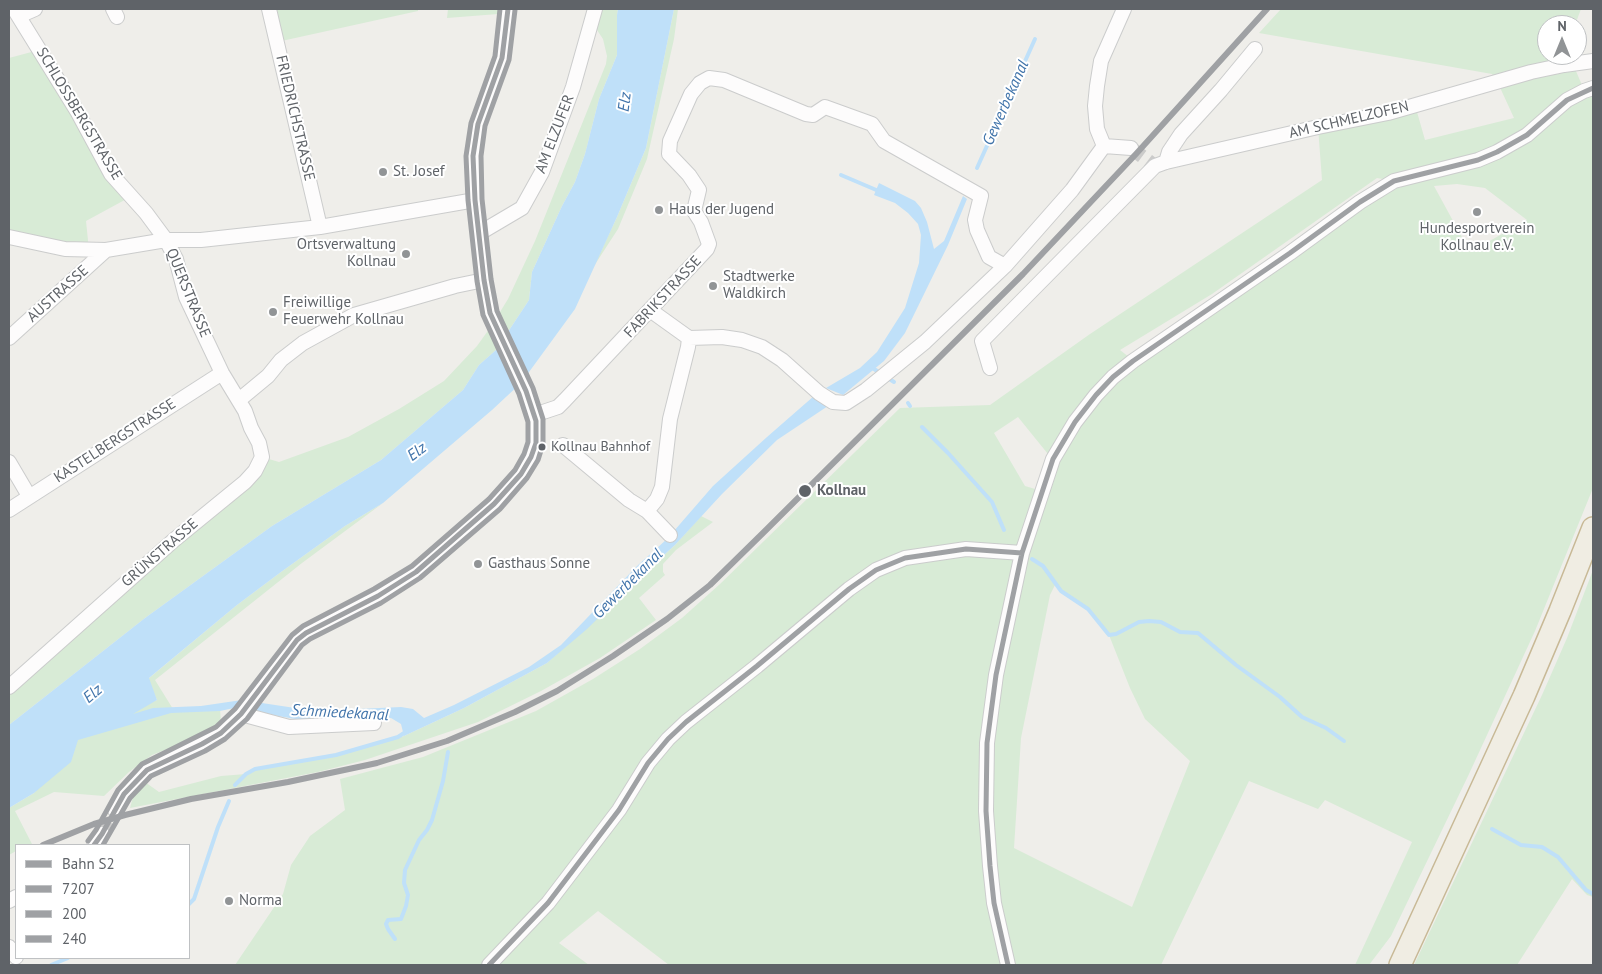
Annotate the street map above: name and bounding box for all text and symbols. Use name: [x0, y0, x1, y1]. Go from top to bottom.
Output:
north arrow: [1537, 15, 1587, 65]
text: N: [1557, 17, 1567, 35]
street label: SCHLOSSBERGSTRASSE: [32, 44, 126, 184]
street label: FRIEDRICHSTRASSE: [272, 53, 318, 183]
water label: Gewerbekanal: [979, 57, 1033, 149]
water label: Elz: [614, 91, 636, 113]
street label: AM ELZUFER: [532, 92, 578, 176]
street label: AM SCHMELZOFEN: [1287, 97, 1411, 143]
place label: St. Josef: [393, 163, 445, 181]
marker: St. Josef: [377, 166, 389, 178]
place label: Haus der Jugend: [669, 201, 774, 219]
marker: Haus der Jugend: [653, 204, 665, 216]
marker: Hundesportverein Kollnau e.V.: [1471, 206, 1483, 218]
place label: Hundesportverein Kollnau e.V.: [1420, 220, 1534, 255]
place label: Ortsverwaltung Kollnau: [297, 236, 396, 271]
street label: QUERSTRASSE: [162, 246, 214, 340]
marker: Ortsverwaltung Kollnau: [400, 248, 412, 260]
street label: FABRIKSTRASSE: [621, 252, 705, 342]
street label: AUSTRASSE: [24, 262, 92, 326]
place label: Stadtwerke Waldkirch: [723, 268, 795, 303]
marker: Stadtwerke Waldkirch: [707, 280, 719, 292]
place label: Freiwillige Feuerwehr Kollnau: [283, 294, 404, 329]
marker: Freiwillige Feuerwehr Kollnau: [267, 306, 279, 318]
street label: KASTELBERGSTRASSE: [51, 395, 179, 487]
water label: Elz: [404, 439, 430, 465]
place label: Kollnau Bahnhof: [551, 439, 650, 455]
marker: Kollnau Bahnhof: [537, 442, 547, 452]
place label: Kollnau: [817, 482, 866, 500]
marker: Kollnau: [797, 483, 813, 499]
street label: GRÜNSTRASSE: [118, 515, 202, 591]
water label: Gewerbekanal: [589, 545, 667, 623]
place label: Gasthaus Sonne: [488, 555, 590, 573]
marker: Gasthaus Sonne: [472, 558, 484, 570]
water label: Elz: [79, 680, 107, 708]
water label: Schmiedekanal: [291, 701, 389, 725]
legend: [15, 844, 190, 959]
text: Bahn S2: [62, 854, 115, 873]
text: 7207: [62, 879, 95, 898]
place label: Norma: [239, 892, 282, 910]
marker: Norma: [223, 895, 235, 907]
text: 200: [62, 904, 87, 923]
text: 240: [62, 929, 87, 948]

